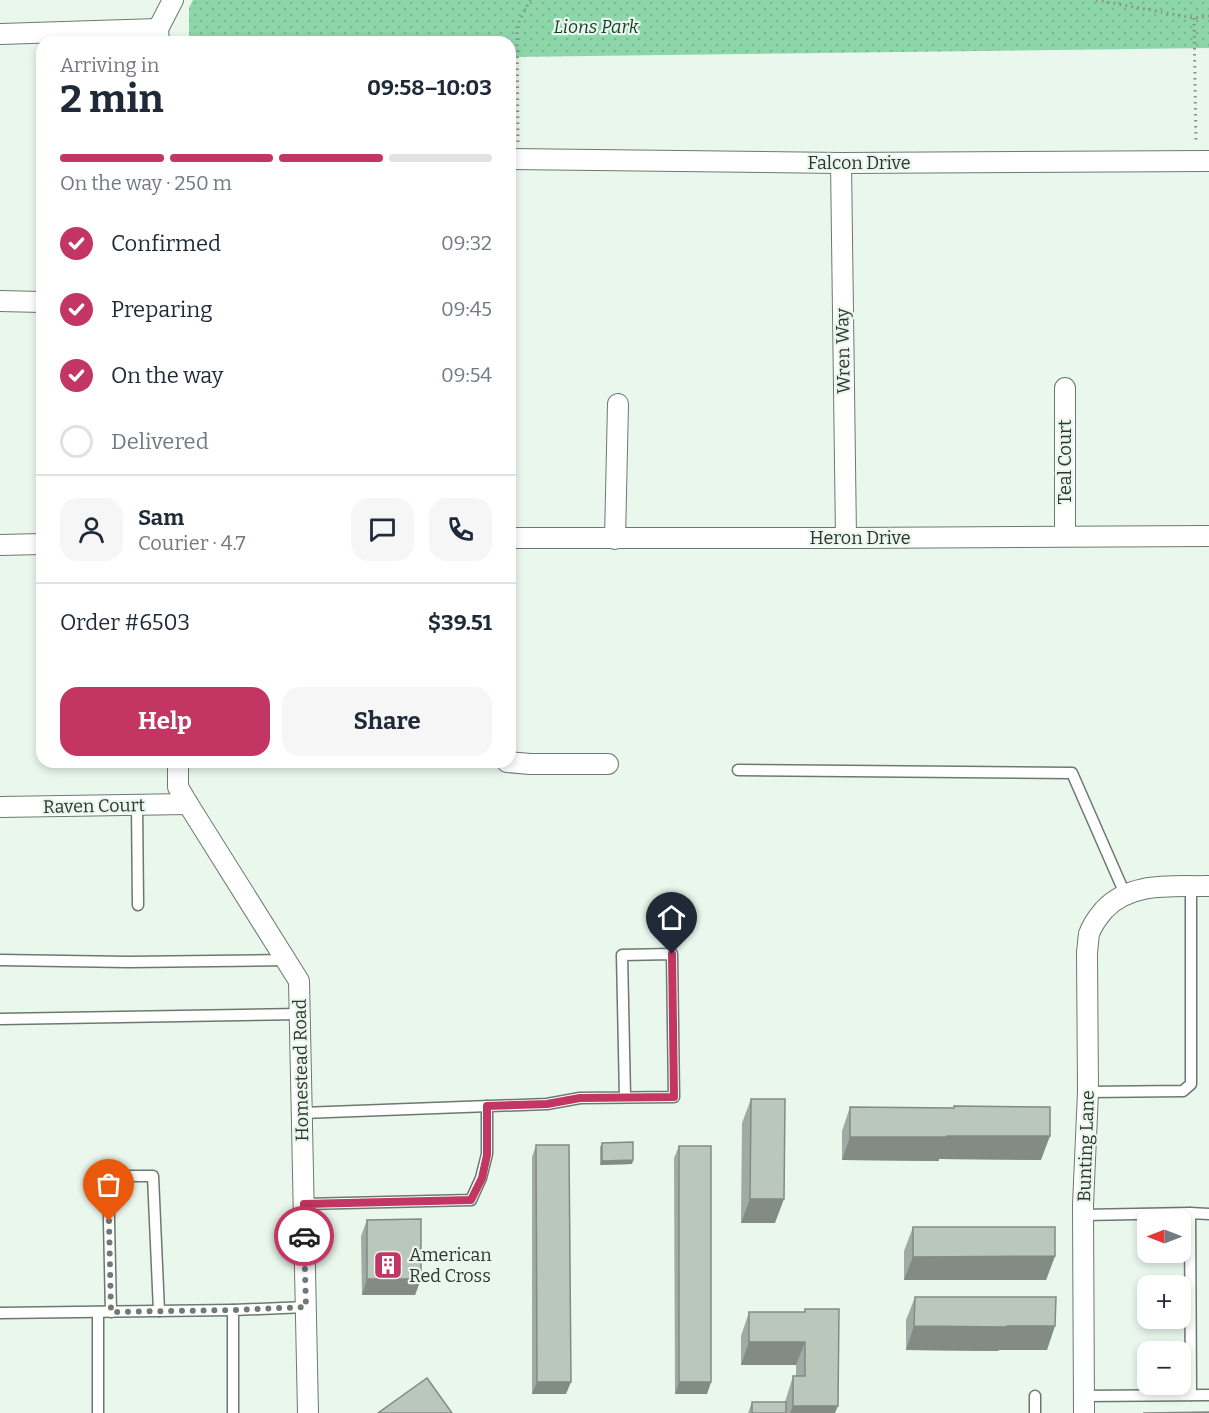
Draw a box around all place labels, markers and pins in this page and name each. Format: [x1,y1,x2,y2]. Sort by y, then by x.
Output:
pin [646,892,697,954]
pin [83,1159,134,1221]
place label: American Red Cross [409,1244,492,1287]
building icon: American Red Cross [372,1249,404,1281]

